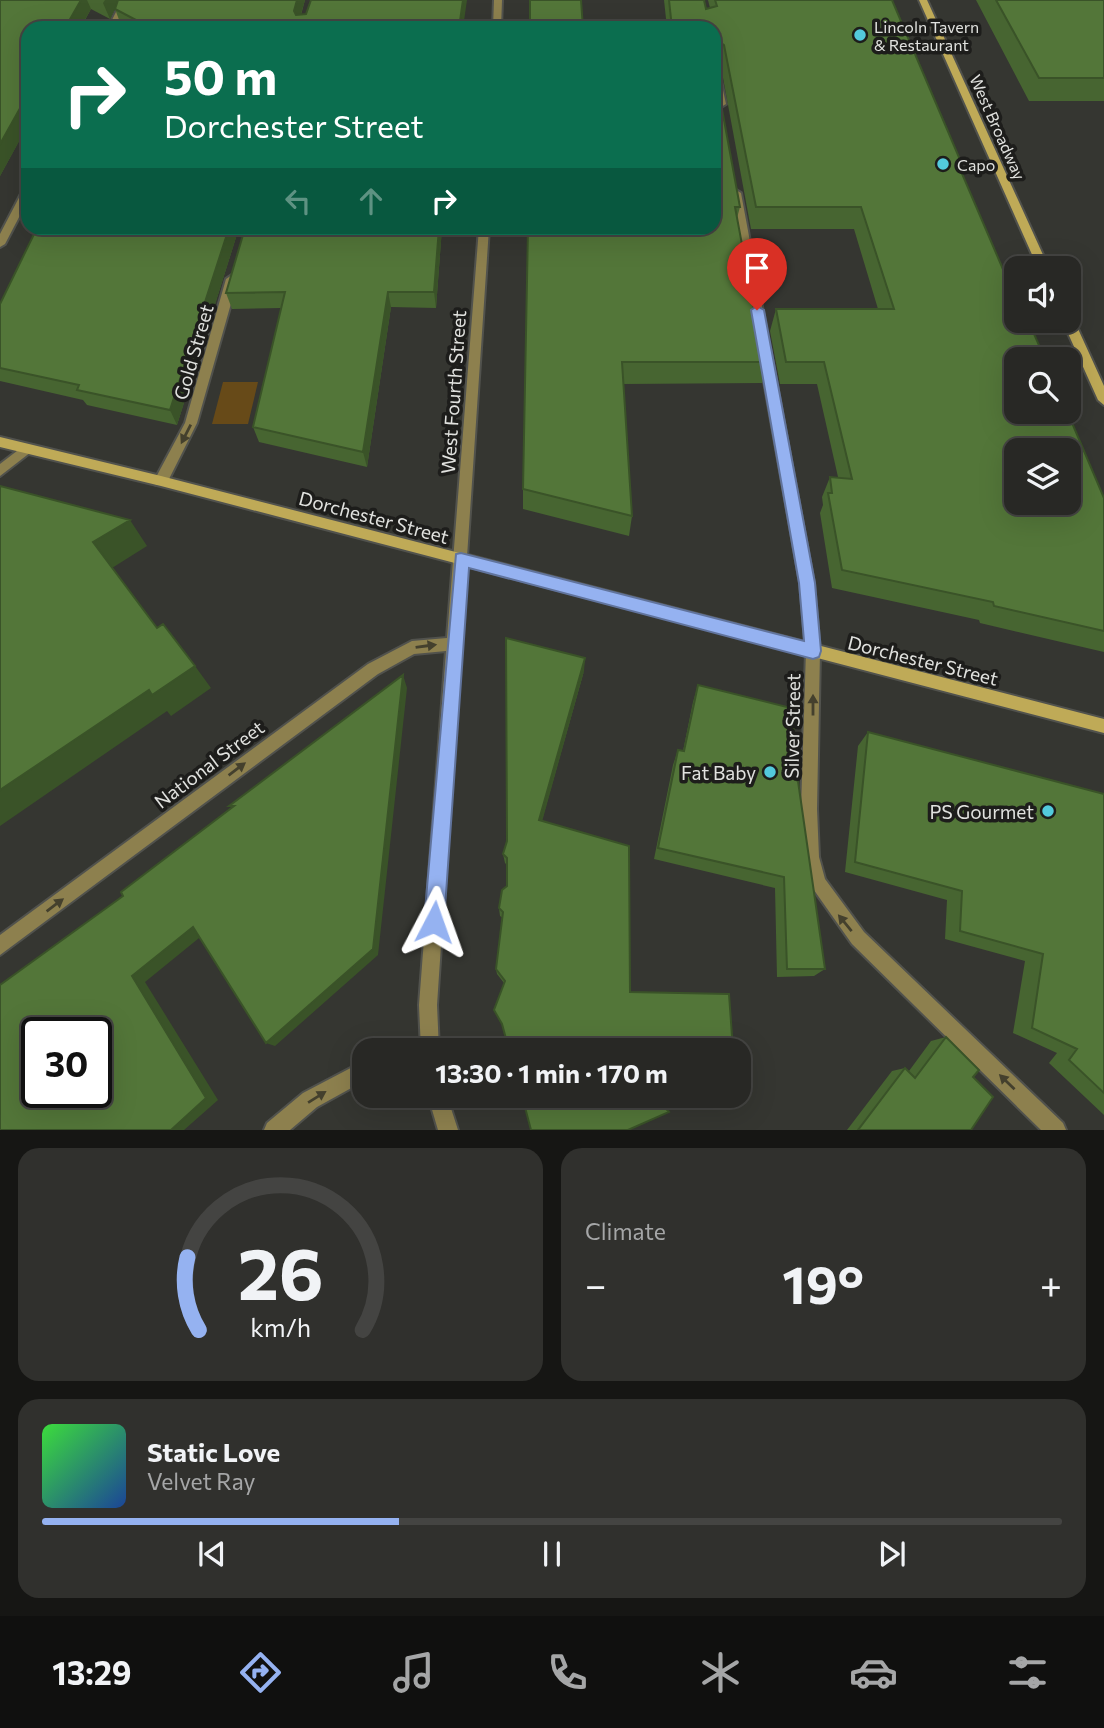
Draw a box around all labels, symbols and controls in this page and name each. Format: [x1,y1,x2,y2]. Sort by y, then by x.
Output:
place label: Lincoln Tavern & Restaurant [874,17,979,54]
marker: Lincoln Tavern & Restaurant [852,27,868,43]
text: 50 m [164,45,277,105]
icon: right [49,49,140,140]
street label: West Broadway [966,71,1030,183]
text: Dorchester Street [164,105,424,145]
place label: Capo [957,155,995,174]
marker: Capo [935,156,951,172]
icon: left [279,182,317,220]
icon: ahead [352,182,390,220]
icon: right [425,182,463,220]
pin [727,238,787,310]
icon: arrive [738,249,776,287]
map controls [1004,256,1081,515]
button: sound [1004,256,1081,333]
street label: Gold Street [168,301,218,402]
street label: West Fourth Street [436,309,470,475]
button: search [1004,347,1081,424]
one-way arrow [180,424,191,444]
button: layers [1004,438,1081,515]
street label: Dorchester Street [297,486,452,548]
street label: Dorchester Street [845,630,1001,690]
one-way arrow [415,640,437,651]
street label: Silver Street [780,673,804,779]
one-way arrow [807,693,818,715]
street label: National Street [150,715,269,813]
place label: Fat Baby [681,761,756,784]
one-way arrow [228,763,246,777]
marker: Fat Baby [762,764,778,780]
place label: PS Gourmet [930,800,1034,823]
marker: PS Gourmet [1040,803,1056,819]
position arrow [397,885,471,959]
one-way arrow [46,898,64,912]
one-way arrow [838,914,853,931]
speed limit sign: 30 [21,1017,112,1108]
text: 13:30 · 1 min · 170 m [435,1057,668,1088]
one-way arrow [999,1075,1016,1091]
one-way arrow [307,1090,326,1103]
text: Climate [585,1217,666,1245]
text: 26 [238,1227,323,1316]
text: 19° [782,1251,864,1315]
text: − [585,1260,607,1307]
text: + [1040,1260,1062,1307]
text: km/h [250,1312,311,1342]
text: Static Love [147,1436,280,1467]
text: Velvet Ray [147,1467,255,1495]
icon: previous [193,1535,231,1573]
icon: pause [533,1535,571,1573]
icon: next [873,1535,911,1573]
icon: directions [236,1648,285,1697]
icon: music [389,1648,438,1697]
icon: phone [543,1648,592,1697]
icon: climate [696,1648,745,1697]
icon: car [849,1648,898,1697]
icon: filters [1003,1648,1052,1697]
text: 13:29 [52,1652,132,1692]

